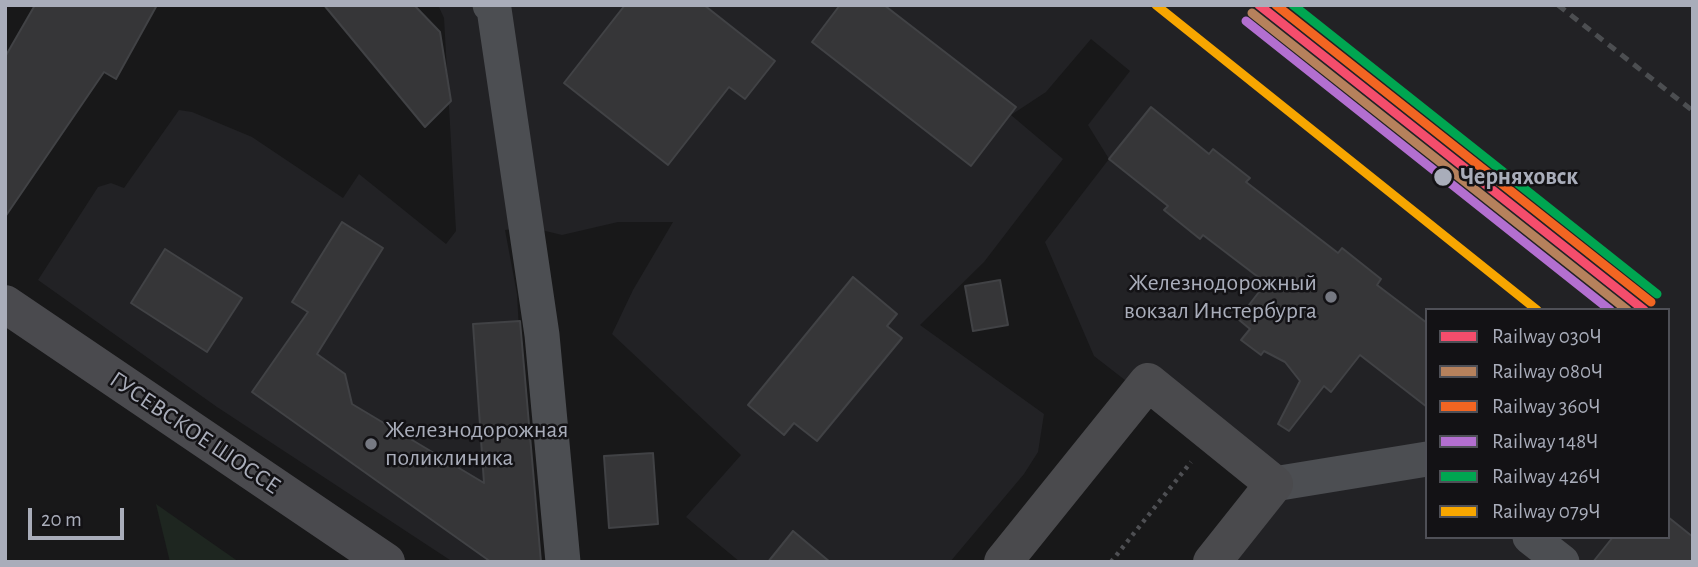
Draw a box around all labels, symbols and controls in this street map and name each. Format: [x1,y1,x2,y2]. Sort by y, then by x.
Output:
place label: Черняховск [1460,163,1578,191]
marker: Черняховск [1432,166,1454,188]
place label: Железнодорожный вокзал Инстербурга [1124,269,1317,325]
marker: Железнодорожный вокзал Инстербурга [1323,289,1339,305]
legend [1425,308,1670,539]
text: Railway 030Ч [1492,326,1602,347]
text: Railway 080Ч [1492,361,1603,382]
street label: ГУСЕВСКОЕ ШОССЕ [104,365,286,501]
text: Railway 360Ч [1492,396,1601,417]
place label: Железнодорожная поликлиника [385,416,568,472]
text: Railway 148Ч [1492,431,1599,452]
marker: Железнодорожная поликлиника [363,436,379,452]
text: Railway 426Ч [1492,466,1601,487]
scale bar [32,494,128,538]
text: Railway 079Ч [1492,501,1601,522]
text: 20 m [41,509,82,530]

